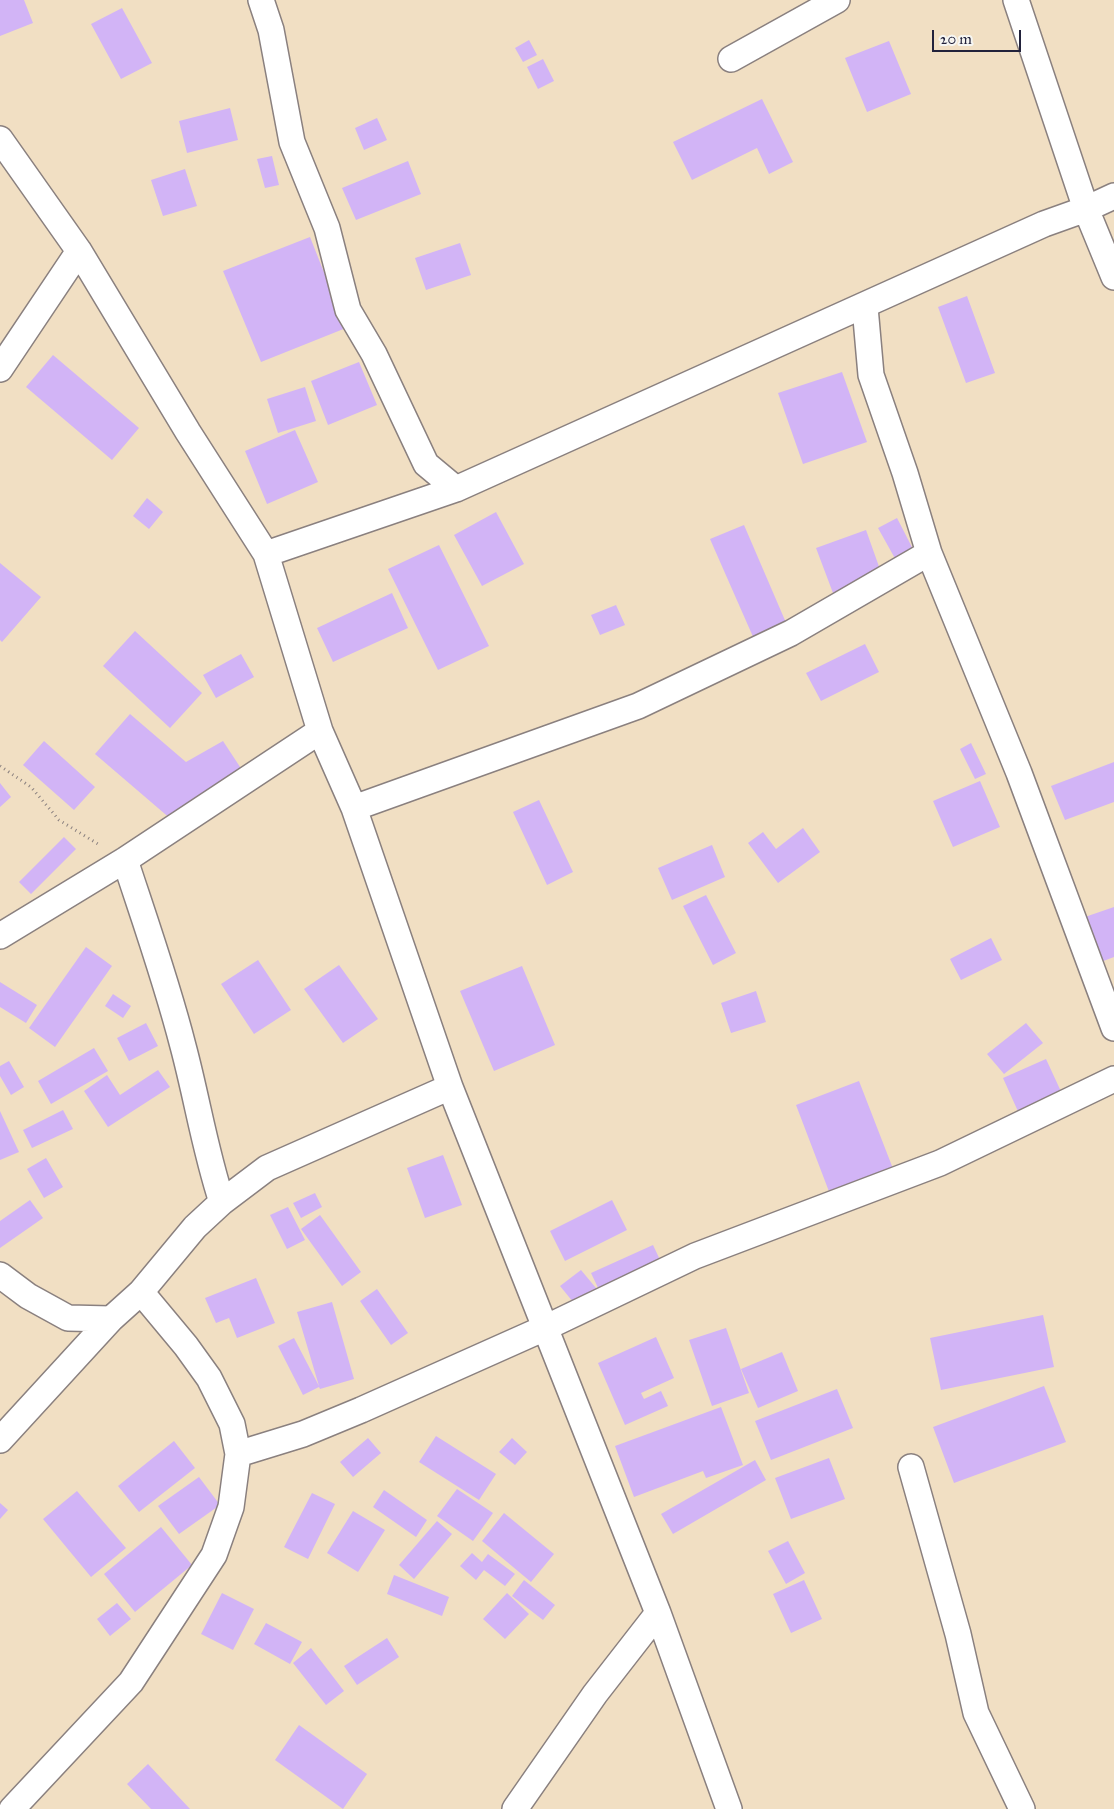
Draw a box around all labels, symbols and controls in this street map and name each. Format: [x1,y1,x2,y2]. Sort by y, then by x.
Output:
scale bar [934,20,1023,52]
text: 20 m [940,30,972,48]

